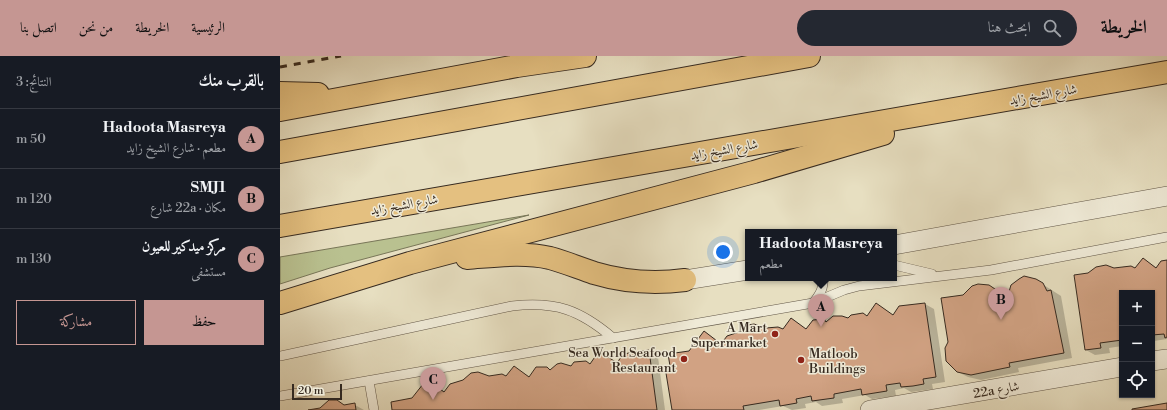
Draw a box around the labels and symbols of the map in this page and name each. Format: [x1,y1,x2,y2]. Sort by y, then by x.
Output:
street label: شارع الشيخ زايد [1008,81,1079,112]
street label: شارع الشيخ زايد [689,136,760,167]
street label: شارع الشيخ زايد [369,191,440,222]
your location [713,242,733,262]
pin: B [988,287,1014,320]
pin: A [808,294,834,327]
place label: A Mart Supermarket [691,320,767,351]
marker: A Mart Supermarket [770,329,780,339]
place label: Sea World Seafood Restaurant [568,345,677,376]
place label: Matloob Buildings [808,346,866,377]
marker: Sea World Seafood Restaurant [679,354,689,364]
marker: Matloob Buildings [796,355,806,365]
pin: C [420,367,446,400]
street label: 22a شارع [972,378,1021,405]
scale bar [292,382,342,401]

